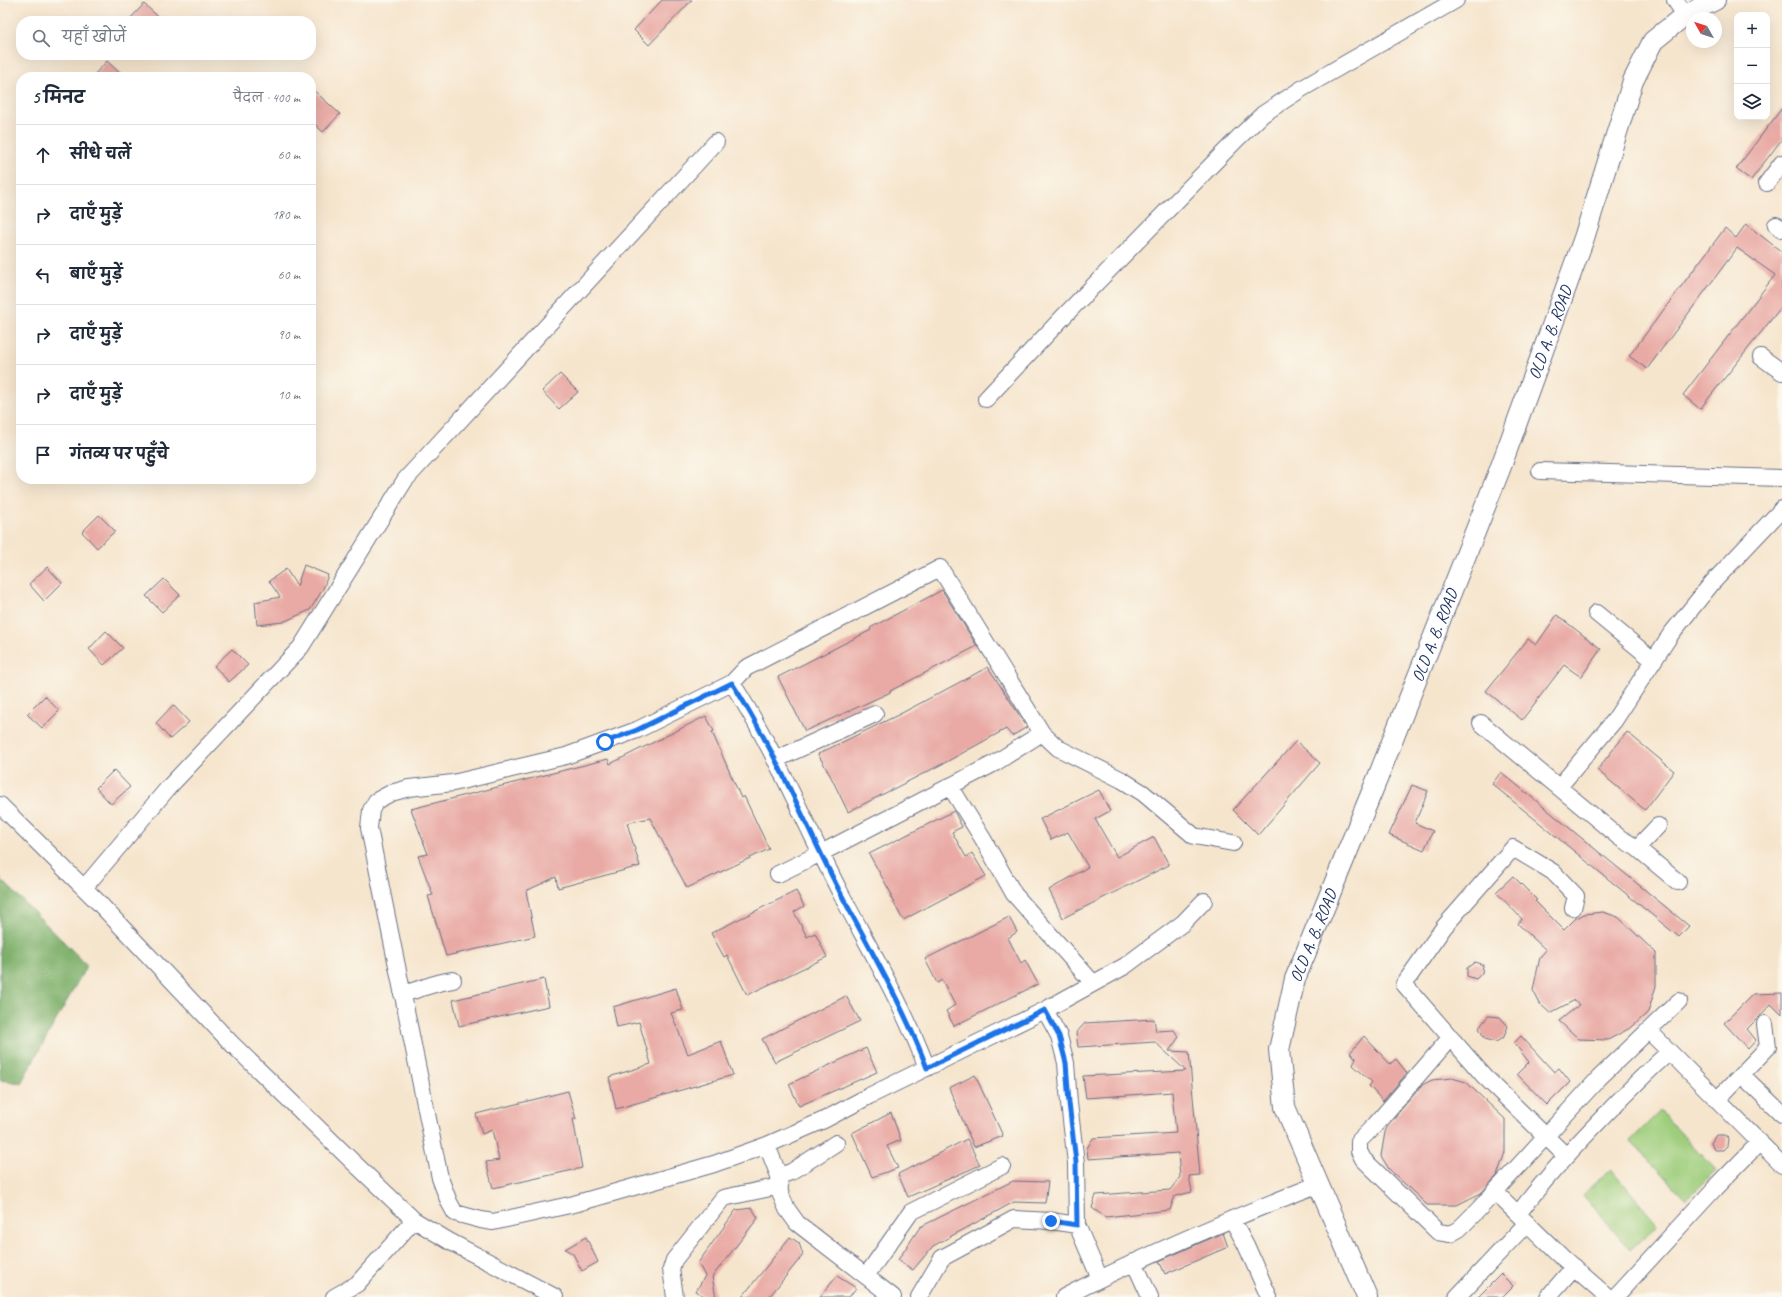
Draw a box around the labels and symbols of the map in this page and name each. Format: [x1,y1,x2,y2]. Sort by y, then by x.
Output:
north arrow [1686,12,1722,48]
street label: OLD A. B. ROAD [1523,282,1577,382]
street label: OLD A. B. ROAD [1406,585,1462,685]
route start [596,733,614,751]
street label: OLD A. B. ROAD [1285,885,1342,985]
route end [1042,1212,1060,1230]

